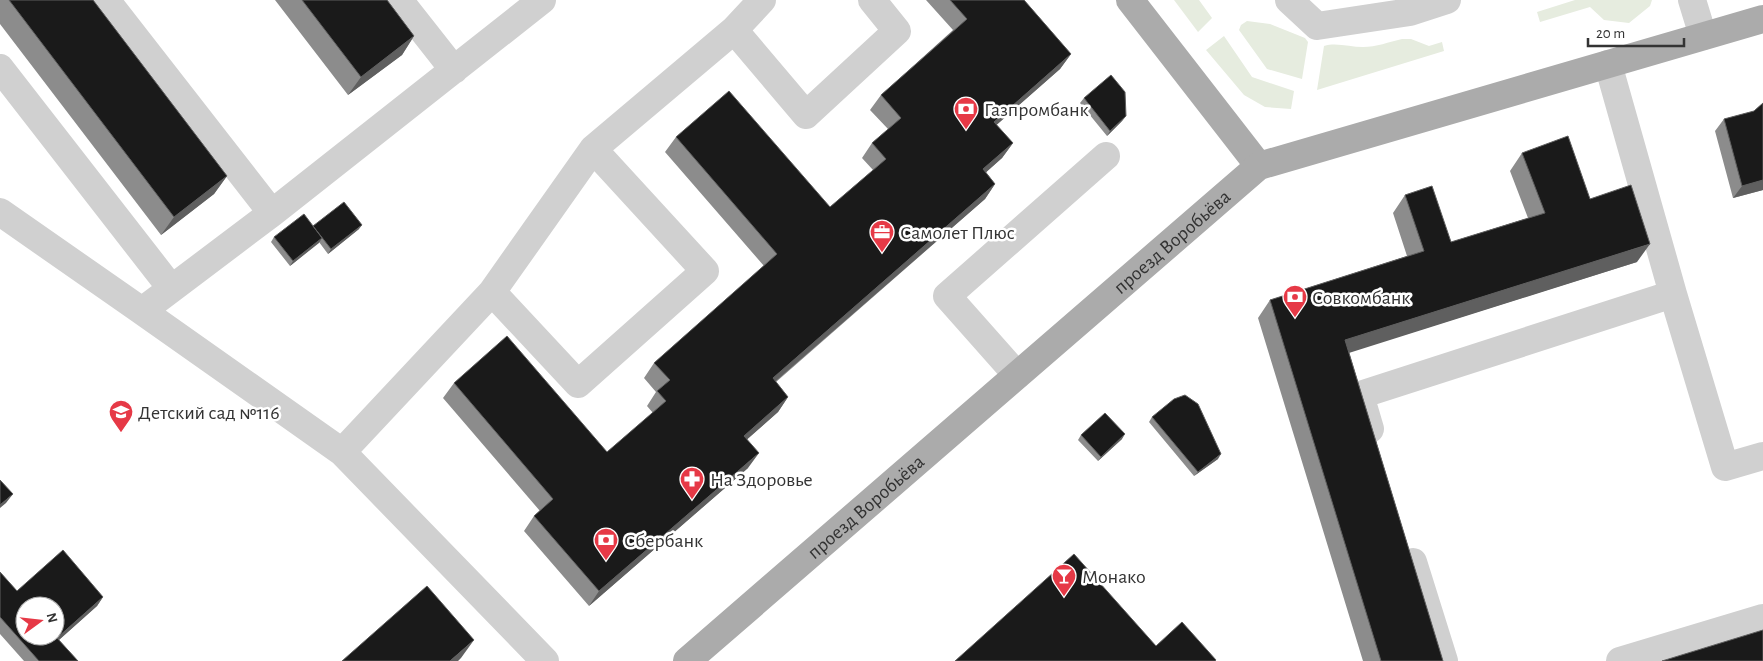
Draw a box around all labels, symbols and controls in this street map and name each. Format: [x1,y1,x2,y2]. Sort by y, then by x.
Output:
scale bar [1588,15,1684,47]
text: 20 m [1596,26,1625,41]
bank icon: Газпромбанк [953,96,979,130]
place label: Газпромбанк [984,100,1089,120]
street label: проезд Воробьёва [1110,186,1235,298]
office icon: Самолет Плюс [869,219,895,253]
place label: Самолет Плюс [900,223,1015,243]
bank icon: Совкомбанк [1282,284,1308,318]
place label: Совкомбанк [1312,288,1410,308]
school or university icon: Детский сад №116 [108,399,134,433]
place label: Детский сад №116 [138,403,280,423]
street label: проезд Воробьёва [804,452,928,563]
pharmacy icon: На Здоровье [679,466,705,500]
place label: На Здоровье [710,470,813,490]
bank icon: Сбербанк [593,527,619,561]
place label: Сбербанк [624,531,703,551]
bar icon: Монако [1051,563,1077,597]
place label: Монако [1082,567,1146,587]
north arrow [15,596,65,646]
text: N [44,611,60,624]

